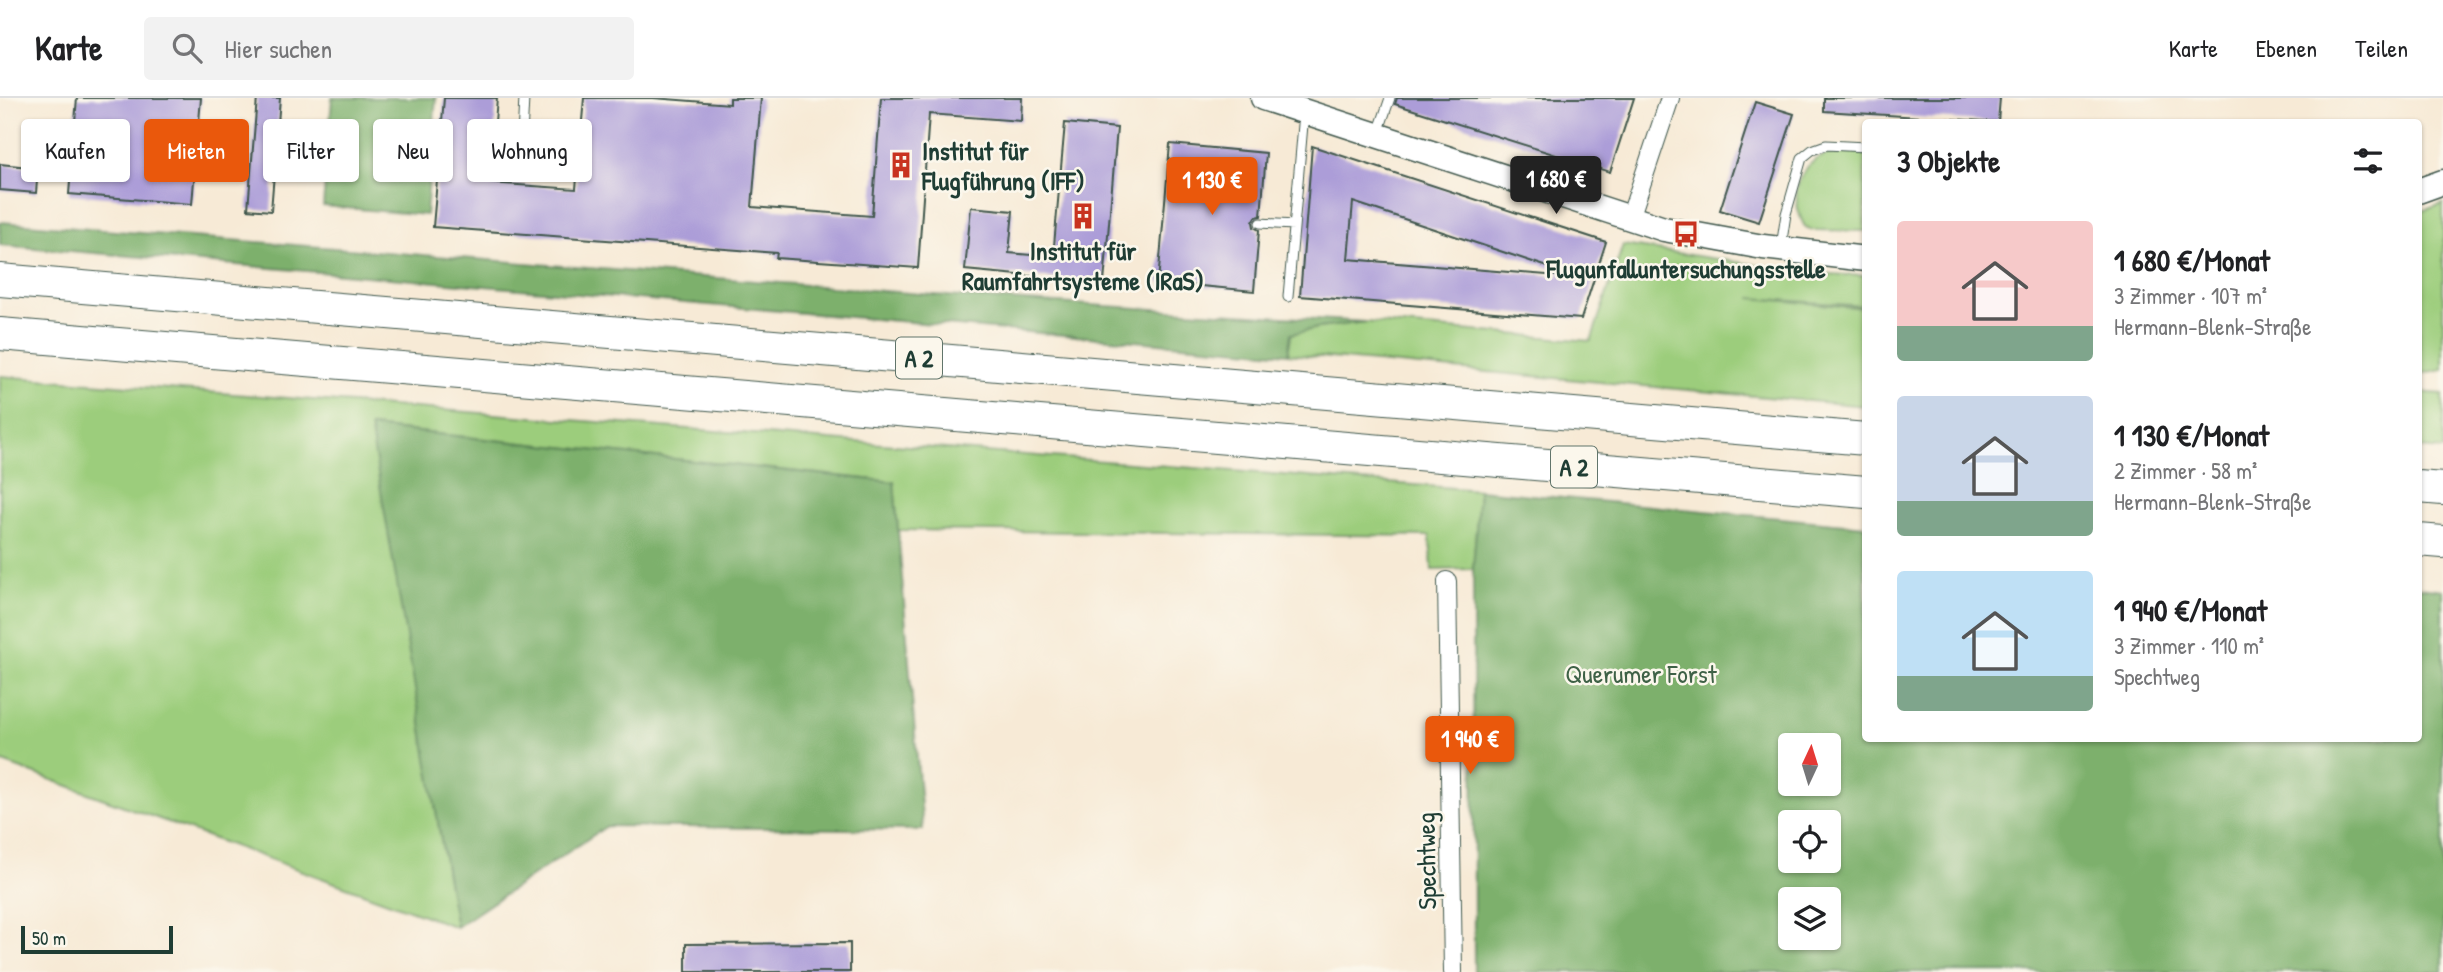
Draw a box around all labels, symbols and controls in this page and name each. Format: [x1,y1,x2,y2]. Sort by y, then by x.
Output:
search box [144,17,634,80]
text: Karte [35,26,102,70]
icon: search [168,29,206,67]
text: Hier suchen [224,31,332,66]
text: Karte [2169,32,2218,64]
text: Ebenen [2256,32,2317,64]
text: Teilen [2355,32,2408,64]
chip: Kaufen [21,119,130,182]
chip: Mieten [144,119,249,182]
chip: Filter [263,119,359,182]
chip: Neu [373,119,453,182]
chip: Wohnung [467,119,592,182]
place label: Institut für Flugführung (IFF) [921,133,1085,199]
text: 3 Objekte [1897,141,2000,181]
icon: filters [2349,142,2387,180]
building icon: Institut für Flugführung (IFF) [886,150,916,180]
pin: 1 680 € [1491,156,1621,216]
pin: 1 130 € [1147,158,1277,217]
text: 1 680 € [1526,163,1586,194]
text: 1 130 € [1183,164,1241,195]
building icon: Institut für Raumfahrtsysteme (IRaS) [1068,201,1098,231]
bus stop icon: Flugunfalluntersuchungsstelle [1671,219,1701,249]
place label: Institut für Raumfahrtsysteme (IRaS) [962,233,1204,299]
text: 1 680 €/Monat [2114,240,2270,280]
icon: home [1953,249,2037,333]
place label: Flugunfalluntersuchungsstelle [1546,251,1826,287]
text: 3 Zimmer · 107 m² [2114,280,2267,311]
text: Hermann-Blenk-Straße [2114,311,2311,342]
road number: A 2 [896,338,942,379]
text: 1 130 €/Monat [2114,415,2269,455]
icon: home [1953,424,2037,508]
road number: A 2 [1551,446,1597,488]
text: 2 Zimmer · 58 m² [2114,455,2257,486]
text: Hermann-Blenk-Straße [2114,486,2311,517]
text: 1 940 €/Monat [2114,590,2267,630]
icon: home [1953,599,2037,683]
text: 3 Zimmer · 110 m² [2114,630,2264,661]
park label: Querumer Forst [1565,656,1718,691]
text: Spechtweg [2114,661,2200,692]
pin: 1 940 € [1405,716,1535,776]
text: 1 940 € [1441,723,1499,754]
north arrow [1778,733,1841,796]
map controls [1778,733,1841,950]
button: locate [1778,810,1841,873]
street label: Spechtweg [1408,812,1444,910]
button: layers [1778,887,1841,950]
scale bar [21,923,173,955]
text: 50 m [32,925,66,951]

